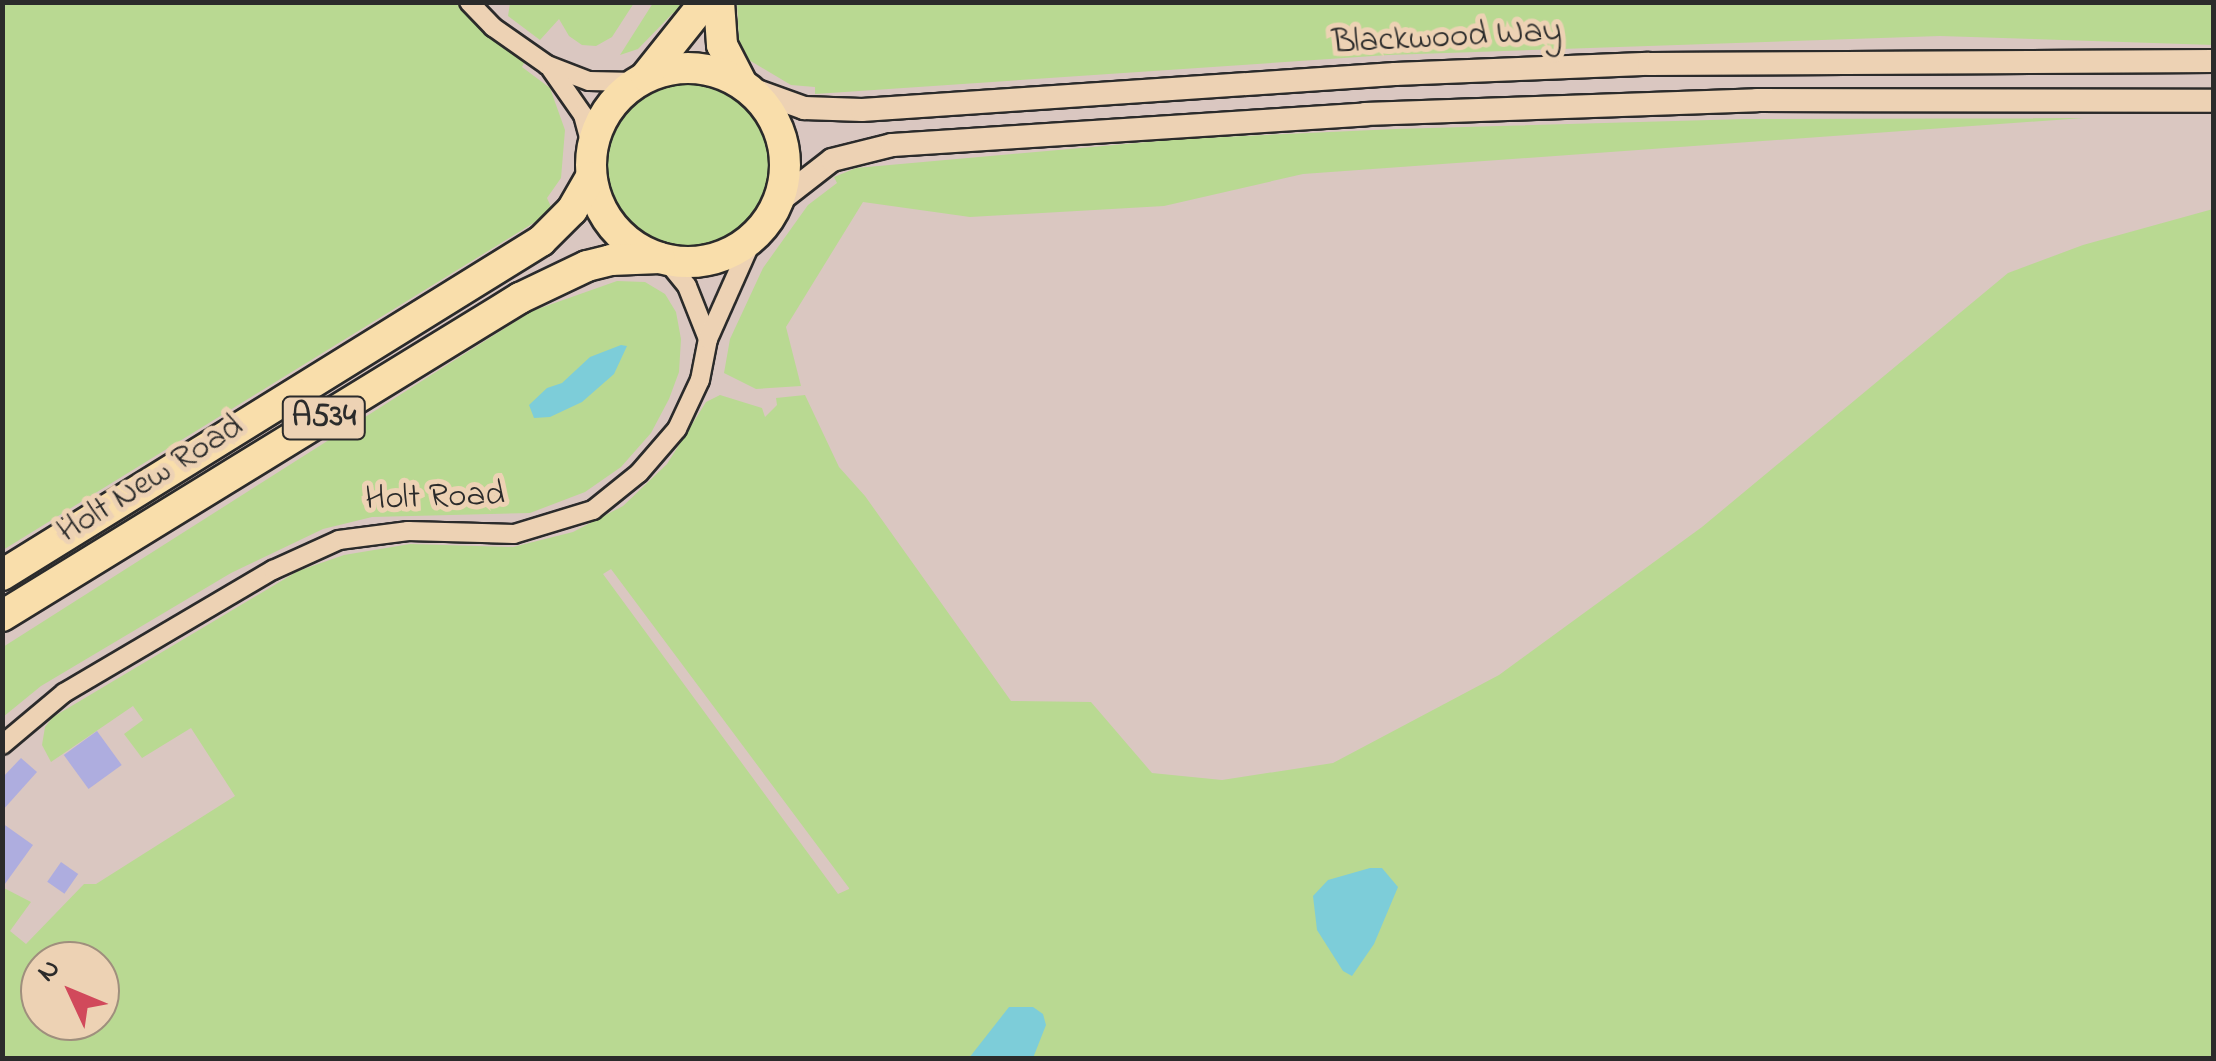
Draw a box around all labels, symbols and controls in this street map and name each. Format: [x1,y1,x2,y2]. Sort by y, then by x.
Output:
street label: Blackwood Way [1331,11,1563,65]
road number: A534 [282,391,366,445]
street label: Holt New Road [50,406,252,554]
street label: Holt Road [364,475,506,521]
north arrow [20,941,120,1041]
text: N [28,950,71,992]

